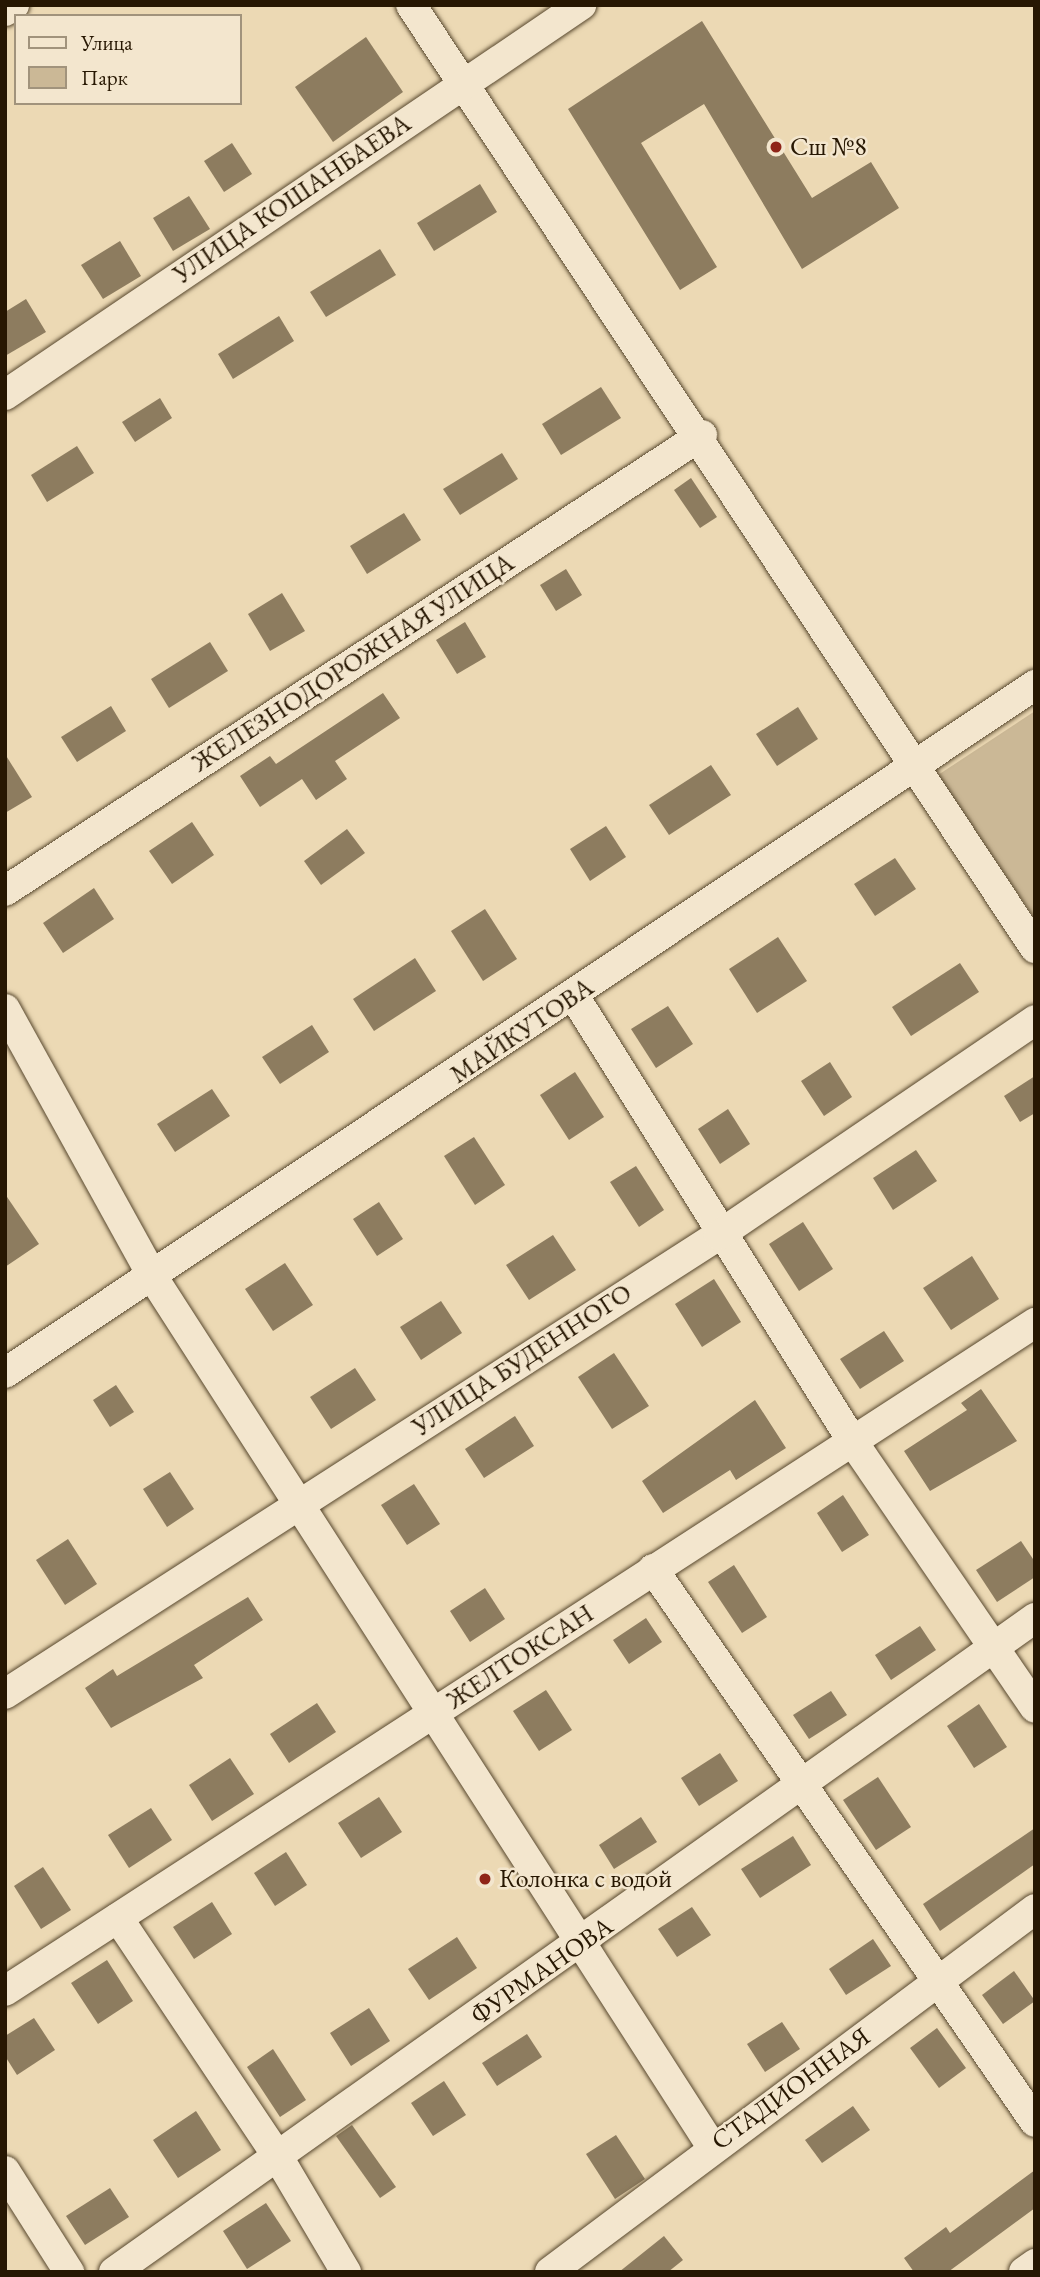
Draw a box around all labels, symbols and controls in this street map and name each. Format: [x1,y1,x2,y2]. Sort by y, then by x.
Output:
legend [14,14,242,105]
text: Улица [81,29,133,56]
text: Парк [81,64,128,91]
street label: УЛИЦА КОШАНБАЕВА [167,108,417,290]
place label: Сш №8 [790,131,867,163]
marker: Сш №8 [768,139,784,155]
street label: ЖЕЛЕЗНОДОРОЖНАЯ УЛИЦА [186,547,520,779]
street label: МАЙКУТОВА [444,972,600,1090]
street label: УЛИЦА БУДЕННОГО [406,1277,638,1443]
street label: ЖЕЛТОКСАН [441,1598,599,1716]
place label: Колонка с водой [499,1863,672,1895]
marker: Колонка с водой [477,1871,493,1887]
street label: ФУРМАНОВА [465,1911,619,2031]
street label: СТАДИОННАЯ [706,2021,876,2157]

